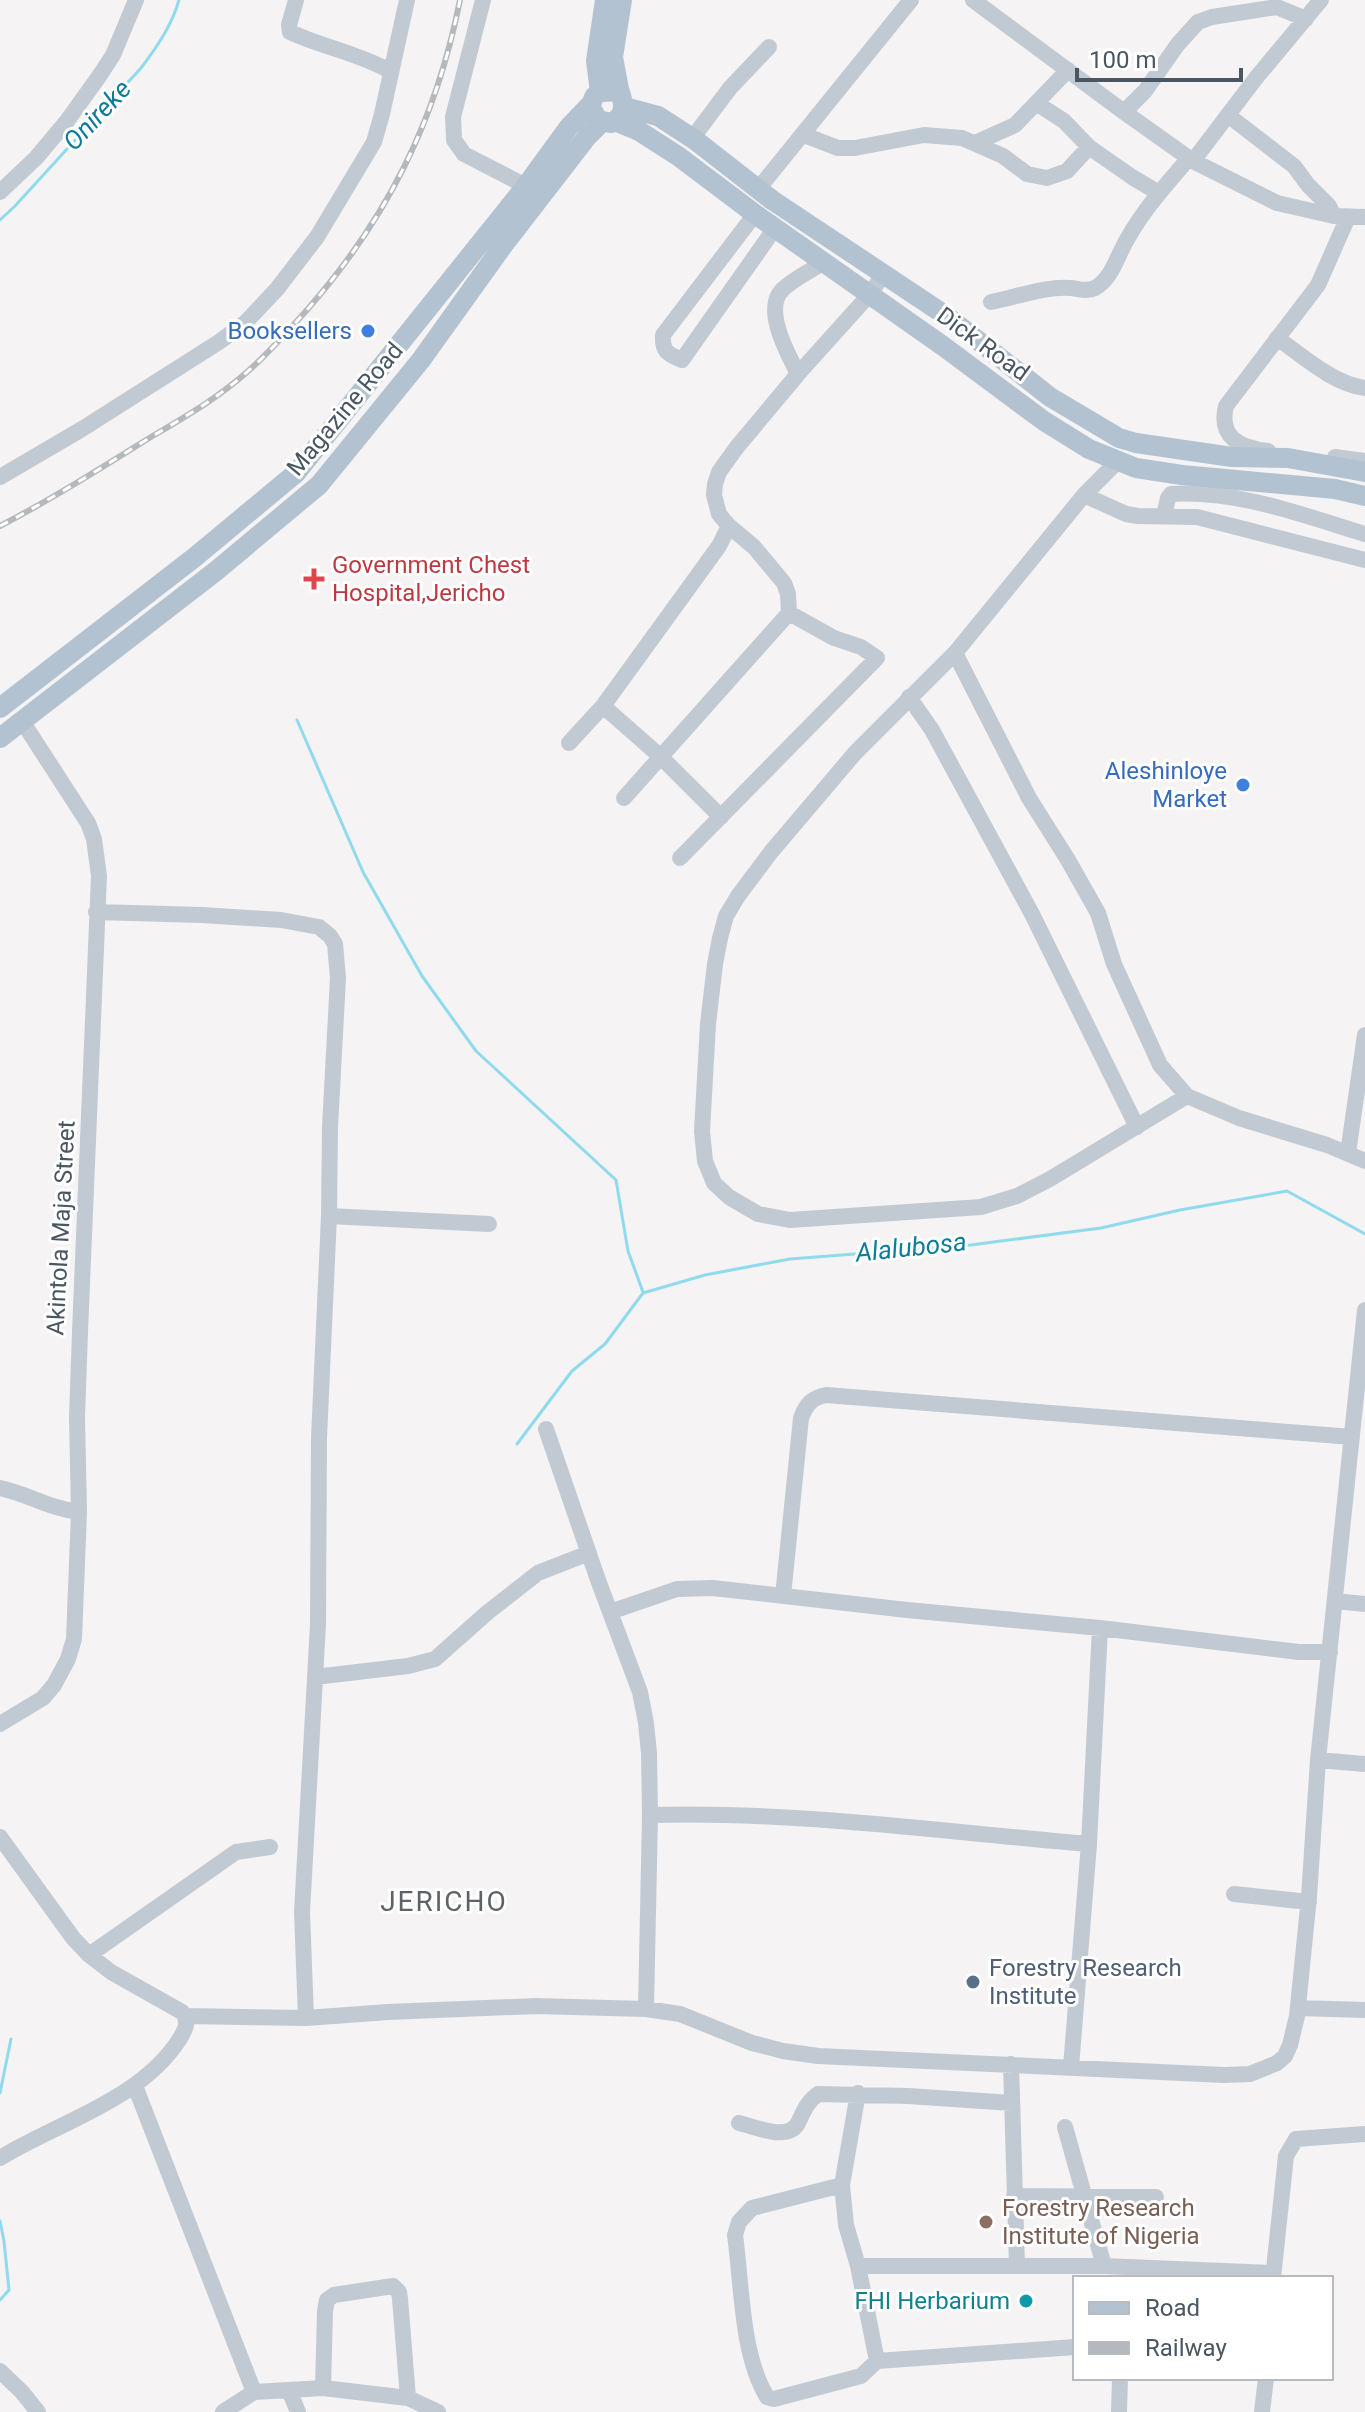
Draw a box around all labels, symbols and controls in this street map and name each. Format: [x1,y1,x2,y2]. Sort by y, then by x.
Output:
scale bar [1077,32,1241,82]
text: 100 m [1089,46,1156,74]
water label: Onireke [57,74,137,156]
street label: Dick Road [931,301,1035,387]
place label: Booksellers [227,317,352,345]
marker: Booksellers [359,322,377,340]
street label: Magazine Road [281,337,409,481]
place label: Government Chest Hospital,Jericho [332,551,530,607]
marker: Government Chest Hospital,Jericho [303,568,325,590]
place label: Aleshinloye Market [1105,757,1227,813]
marker: Aleshinloye Market [1234,776,1252,794]
street label: Akintola Maja Street [41,1120,81,1336]
water label: Alalubosa [852,1226,968,1268]
district label: JERICHO [380,1885,508,1918]
place label: Forestry Research Institute [989,1954,1182,2010]
marker: Forestry Research Institute [964,1973,982,1991]
place label: Forestry Research Institute of Nigeria [1002,2194,1200,2250]
marker: Forestry Research Institute of Nigeria [977,2213,995,2231]
legend [1073,2276,1333,2380]
place label: FHI Herbarium [854,2287,1010,2315]
marker: FHI Herbarium [1017,2292,1035,2310]
text: Road [1145,2294,1200,2322]
text: Railway [1145,2334,1227,2362]

